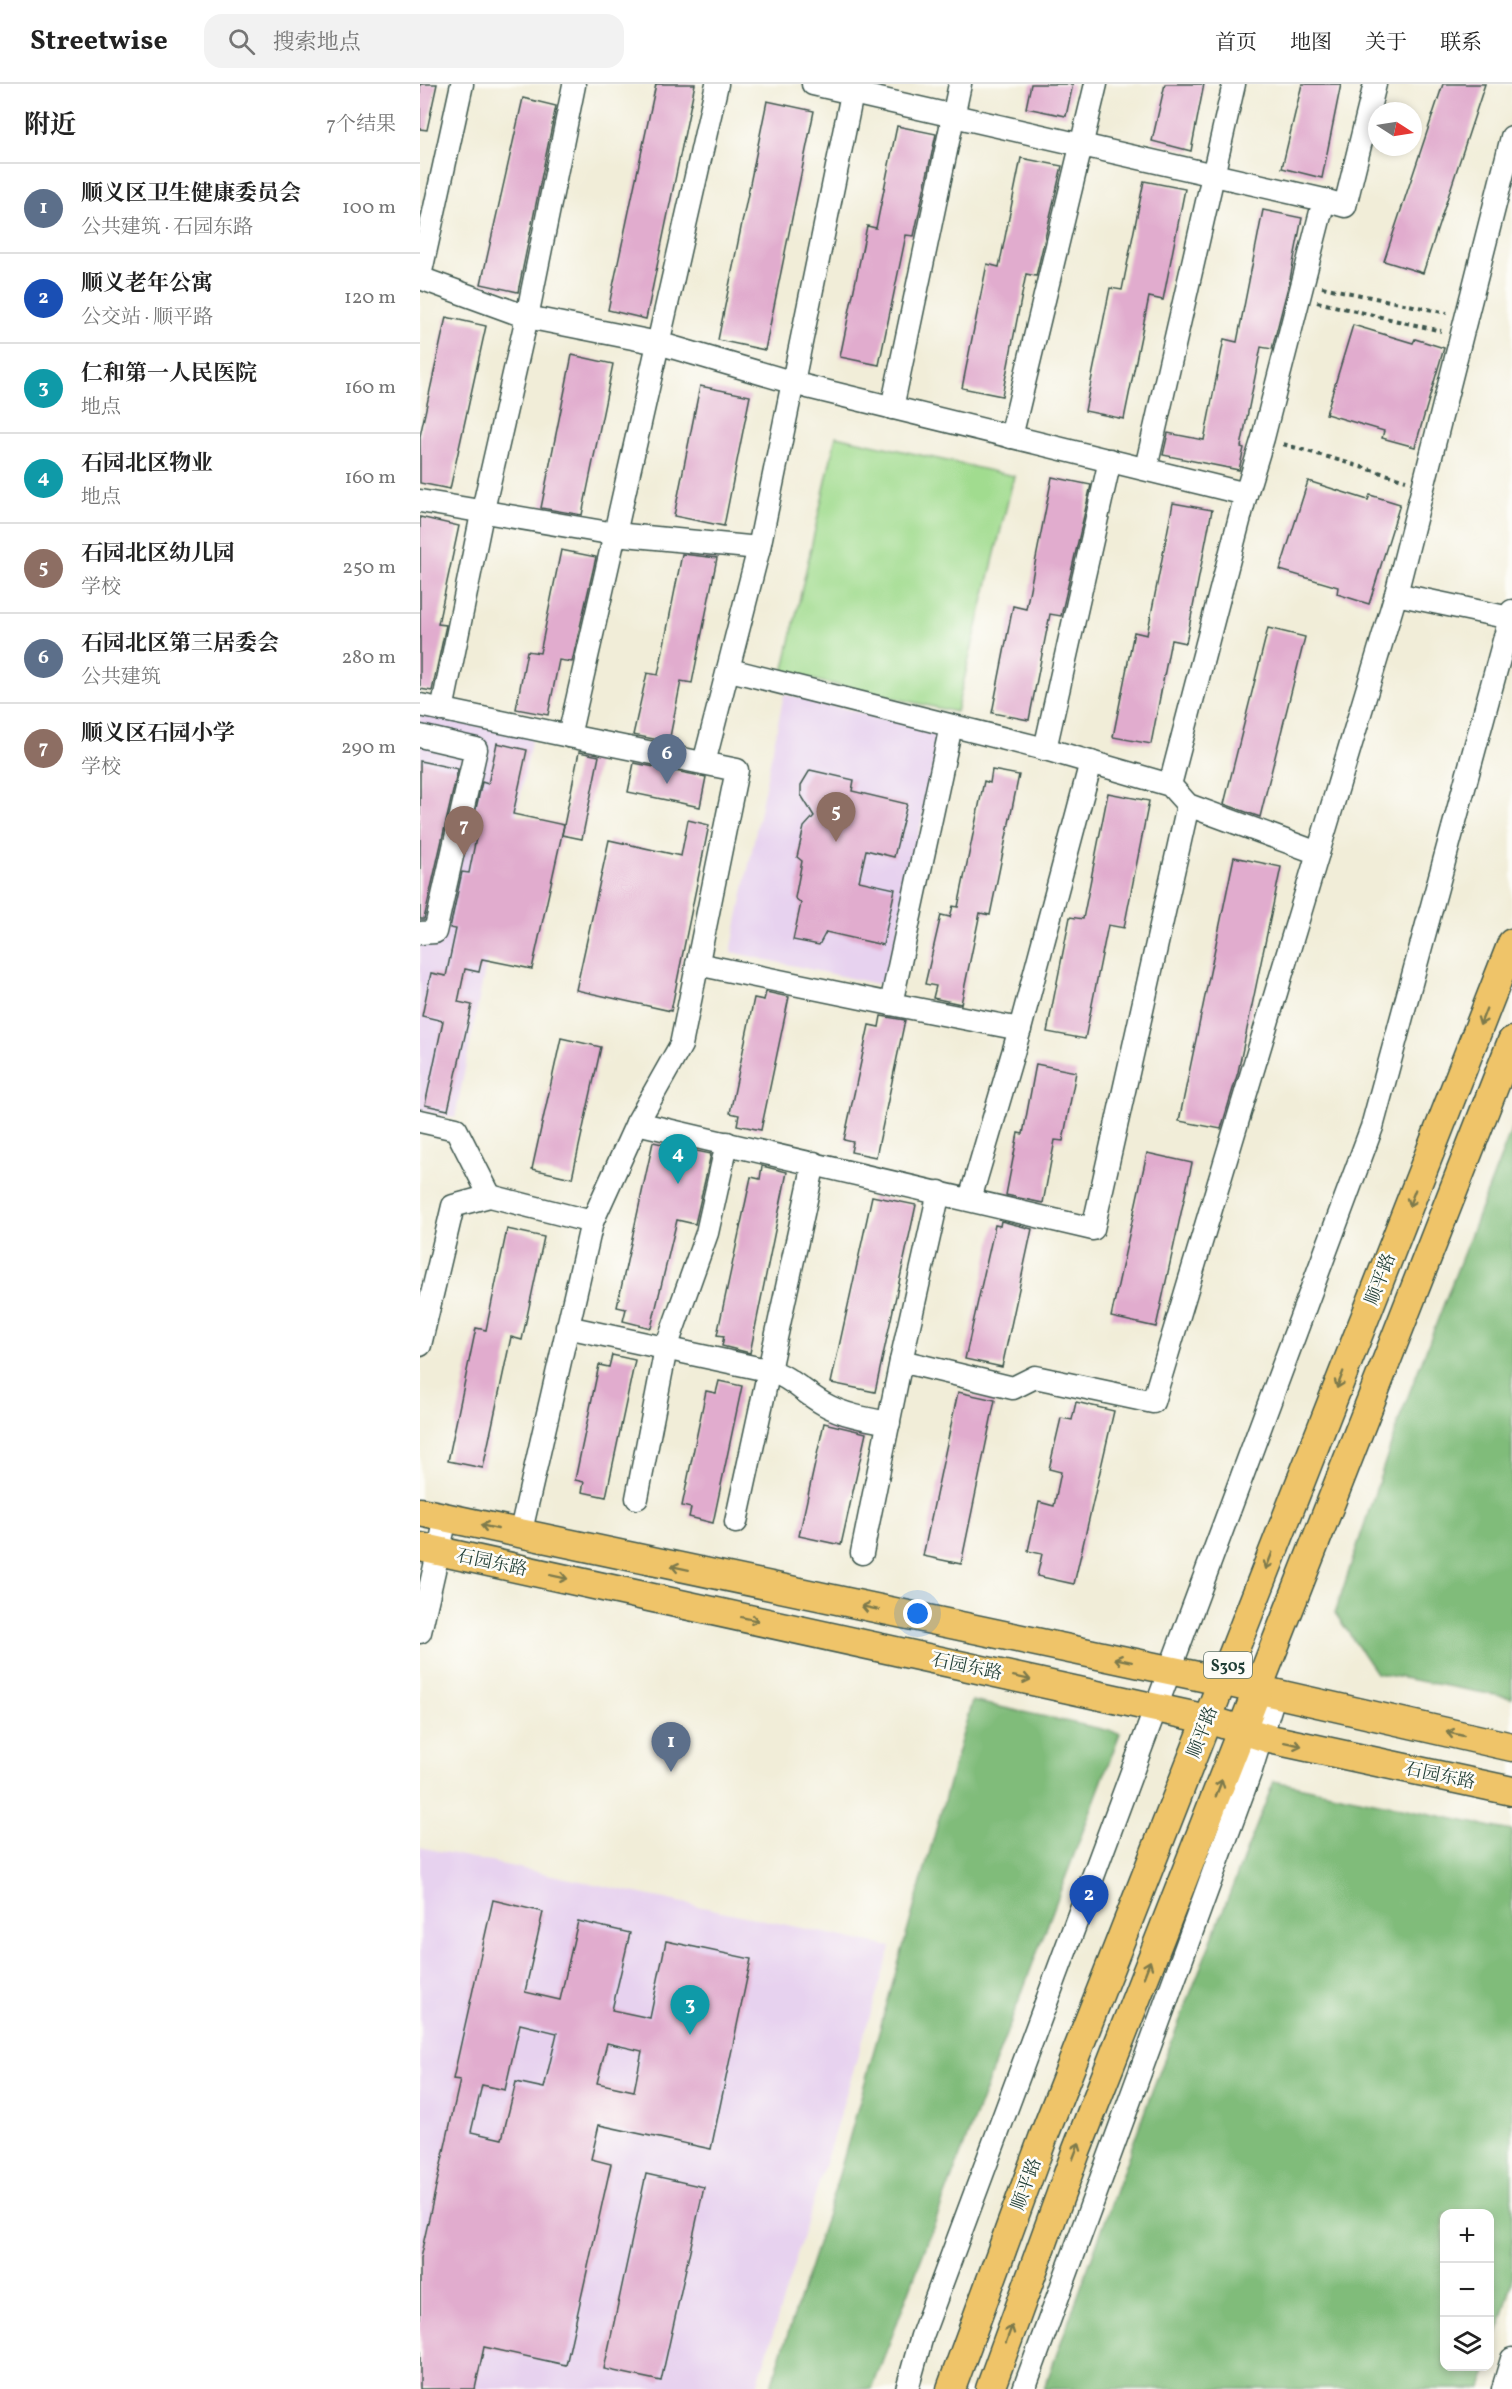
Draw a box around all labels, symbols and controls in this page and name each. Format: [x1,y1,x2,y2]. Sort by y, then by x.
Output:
search box [204,14,624,68]
text: Streetwise [30,22,168,61]
icon: search [225,25,258,58]
text: 搜索地点 [273,28,361,59]
text: 首页 [1215,29,1257,58]
text: 地图 [1290,29,1332,58]
text: 关于 [1365,29,1407,58]
text: 联系 [1440,29,1482,58]
north arrow [1368,102,1422,156]
text: 附近 [24,108,76,144]
text: 7个结果 [326,111,396,139]
text: 顺义区卫生健康委员会 [81,179,301,210]
text: 1 [39,194,48,222]
text: 100 m [342,194,396,222]
text: 公共建筑 · 石园东路 [81,214,253,242]
text: 顺义老年公寓 [81,269,213,300]
text: 2 [38,284,49,312]
text: 120 m [344,284,396,312]
text: 公交站 · 顺平路 [81,304,213,332]
text: 仁和第一人民医院 [81,359,257,390]
text: 3 [38,374,49,402]
text: 160 m [344,374,396,402]
text: 地点 [81,394,121,422]
text: 石园北区物业 [81,449,213,480]
text: 4 [37,464,50,492]
text: 160 m [344,464,396,492]
text: 地点 [81,484,121,512]
text: 石园北区幼儿园 [81,539,235,570]
text: 5 [39,554,48,582]
text: 250 m [342,554,396,582]
text: 学校 [81,574,121,602]
text: 石园北区第三居委会 [81,629,279,660]
text: 6 [38,644,49,672]
text: 280 m [341,644,396,672]
text: 公共建筑 [81,664,161,692]
text: 顺义区石园小学 [81,719,235,750]
text: 7 [39,734,48,762]
text: 290 m [341,734,396,762]
pin: 6 [648,734,686,784]
text: 学校 [81,754,121,782]
pin: 5 [816,792,856,842]
pin: 7 [444,806,483,856]
one-way arrow [1477,1007,1488,1026]
pin: 4 [658,1134,698,1184]
one-way arrow [1405,1188,1416,1207]
street label: 顺平路 [1360,1250,1403,1309]
one-way arrow [1334,1370,1345,1389]
one-way arrow [480,1521,499,1533]
street label: 石园东路 [454,1544,530,1583]
one-way arrow [1263,1551,1274,1570]
one-way arrow [670,1562,690,1573]
one-way arrow [549,1572,569,1583]
your location [903,1599,932,1628]
one-way arrow [861,1602,881,1613]
one-way arrow [740,1613,759,1625]
street label: 石园东路 [929,1648,1005,1687]
road number: S305 [1204,1652,1252,1678]
one-way arrow [1114,1654,1133,1665]
one-way arrow [1013,1673,1032,1685]
street label: 顺平路 [1182,1703,1225,1762]
pin: 1 [652,1722,690,1772]
one-way arrow [1446,1728,1465,1740]
one-way arrow [1283,1739,1303,1750]
street label: 石园东路 [1402,1757,1478,1796]
one-way arrow [1214,1779,1225,1798]
pin: 2 [1070,1876,1108,1925]
one-way arrow [1143,1961,1154,1979]
pin: 3 [670,1986,710,2035]
one-way arrow [1071,2142,1082,2161]
street label: 顺平路 [1006,2155,1048,2214]
map controls [1440,2209,1494,2371]
button: + [1440,2209,1494,2263]
button: − [1440,2263,1494,2317]
button: layers [1440,2317,1494,2371]
one-way arrow [1005,2325,1016,2344]

